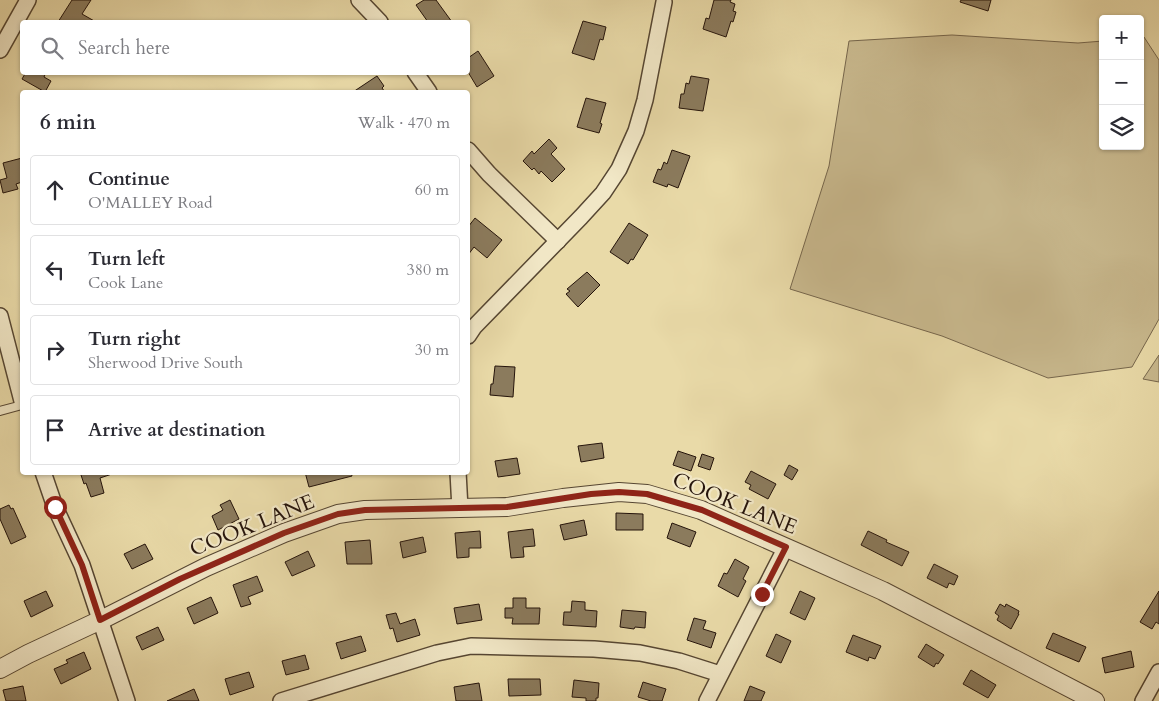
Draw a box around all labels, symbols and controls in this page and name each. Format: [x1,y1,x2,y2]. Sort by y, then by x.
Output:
map controls [1099,15,1144,150]
button: + [1099,15,1144,60]
search box [20,20,470,75]
icon: search [38,34,66,62]
text: Search here [78,35,170,61]
button: − [1099,60,1144,105]
button: layers [1099,105,1144,150]
text: 6 min [40,108,96,137]
text: Walk · 470 m [358,112,450,134]
text: Continue [88,166,170,192]
icon: ahead [41,176,69,204]
text: 60 m [415,179,449,201]
text: O'MALLEY Road [88,192,213,214]
text: Turn left [88,246,165,272]
icon: left [41,256,69,284]
text: 380 m [407,259,449,281]
text: Cook Lane [88,272,163,294]
text: Turn right [88,326,180,352]
icon: right [41,336,69,364]
text: 30 m [415,339,449,361]
text: Sherwood Drive South [88,352,243,374]
icon: arrive [41,416,69,444]
text: Arrive at destination [88,417,265,443]
street label: COOK LANE [668,465,802,542]
street label: COOK LANE [185,487,319,564]
route start [44,496,67,519]
route end [751,583,774,606]

